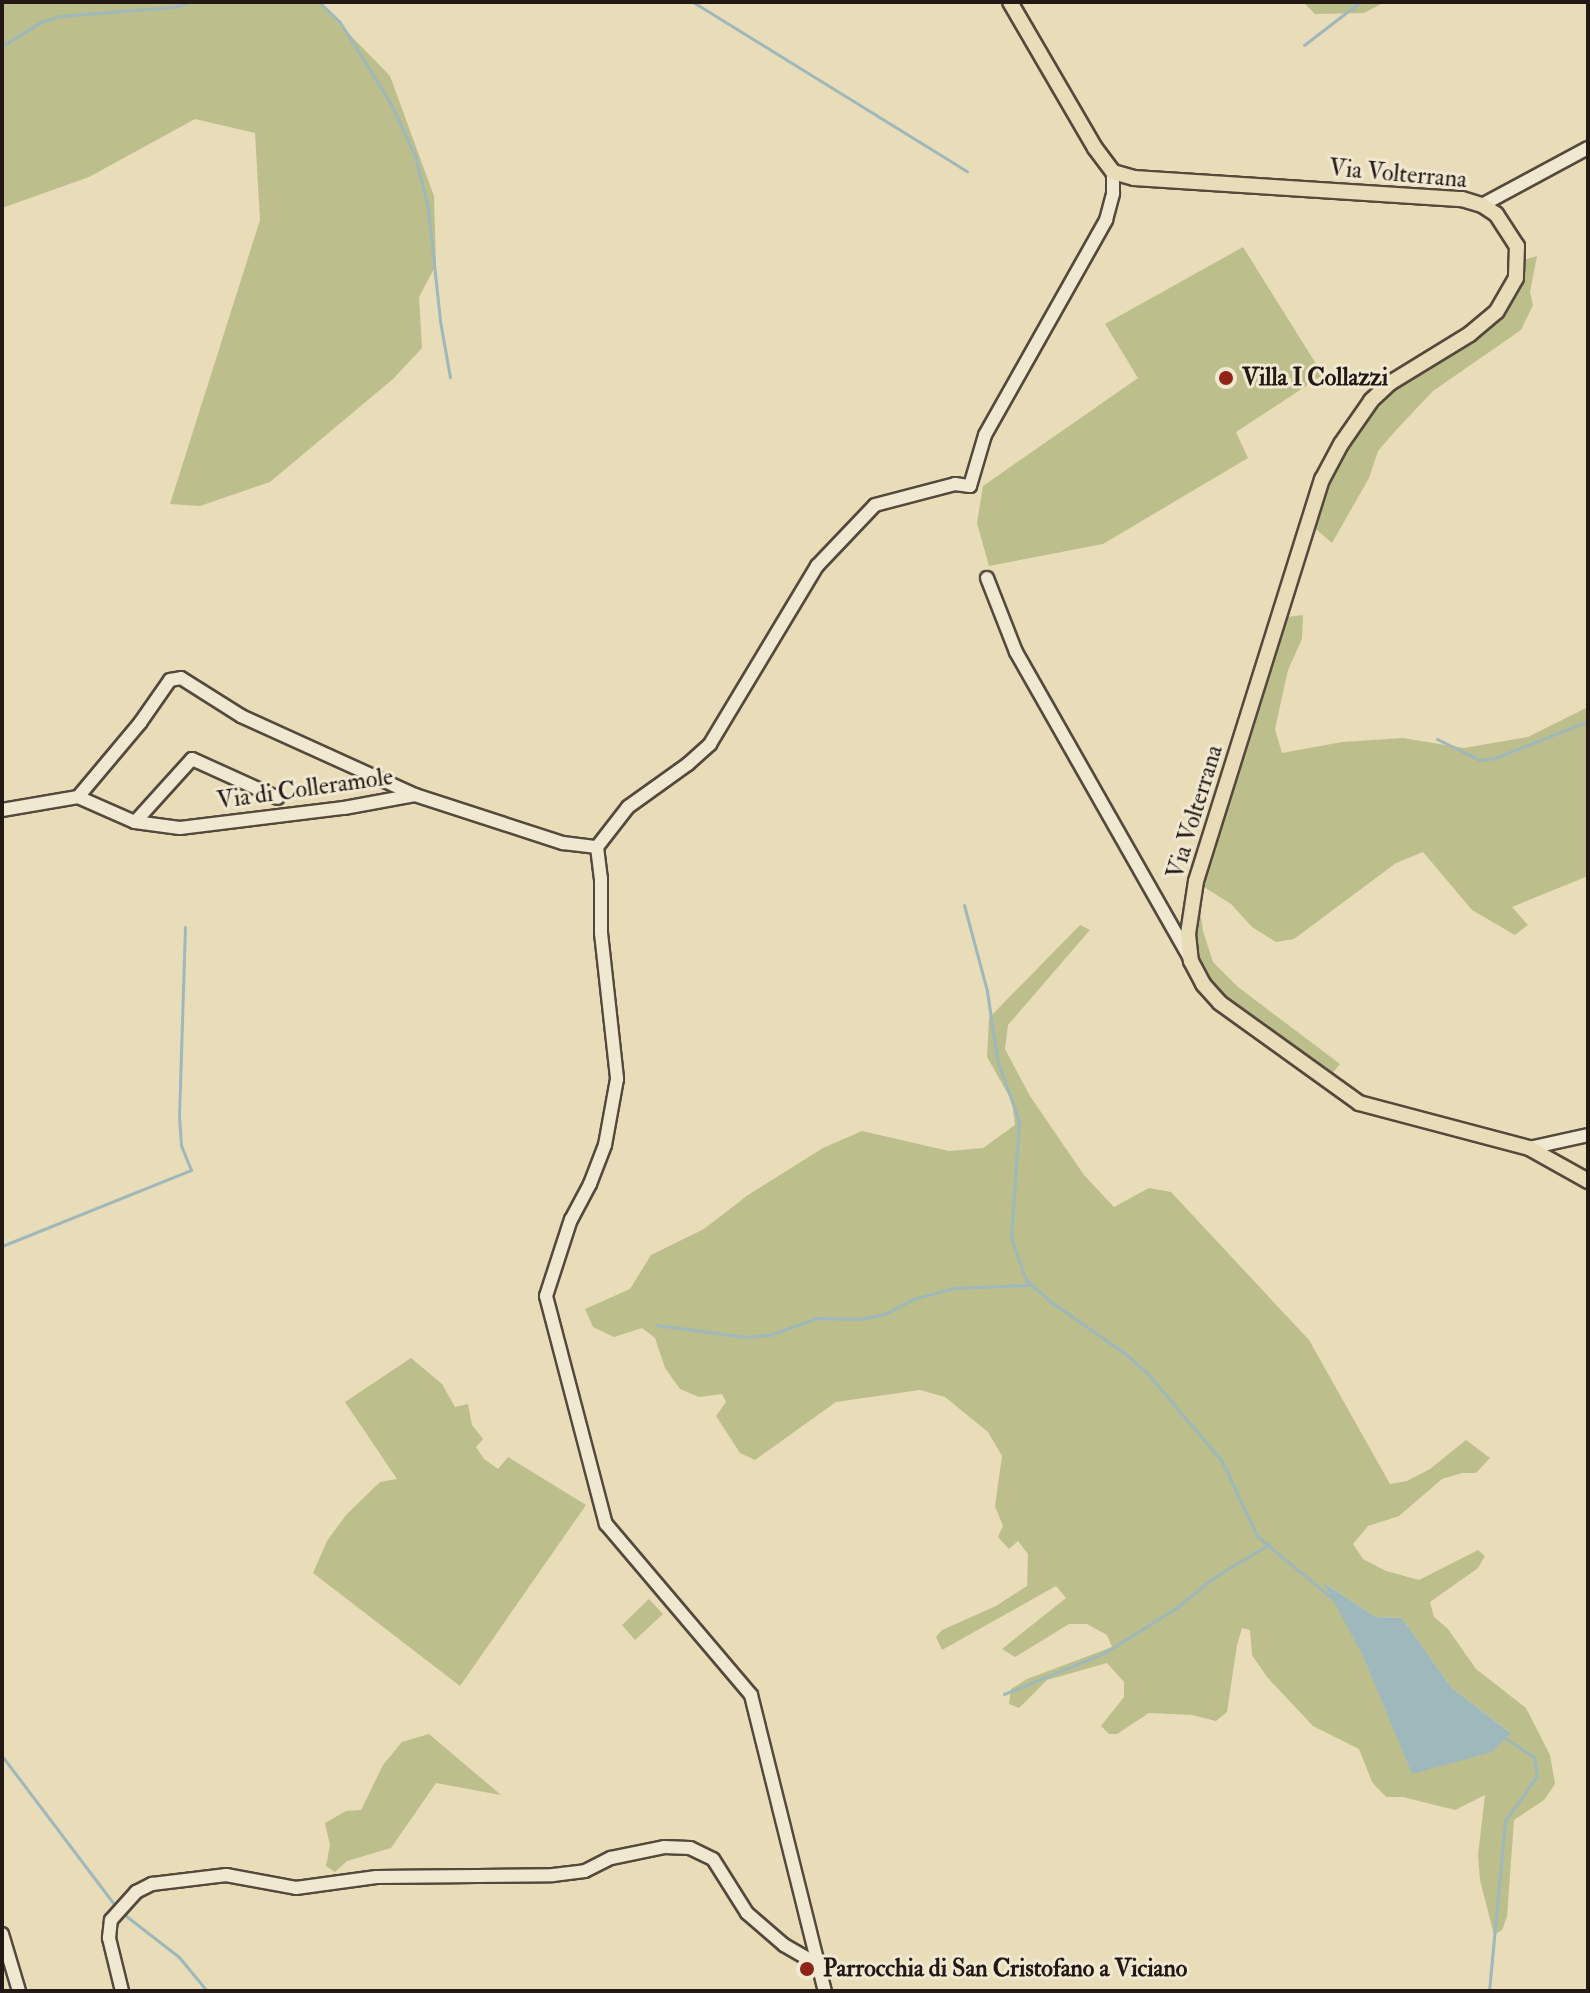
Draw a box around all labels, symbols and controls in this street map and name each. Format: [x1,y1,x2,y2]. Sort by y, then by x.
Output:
street label: Via Volterrana [1328,154,1468,194]
place label: Villa I Collazzi [1242,364,1388,392]
marker: Villa I Collazzi [1217,369,1235,387]
street label: Via Volterrana [1161,742,1229,882]
street label: Via di Colleramole [215,762,395,816]
place label: Parrocchia di San Cristofano a Viciano [823,1955,1187,1983]
marker: Parrocchia di San Cristofano a Viciano [798,1960,816,1978]

